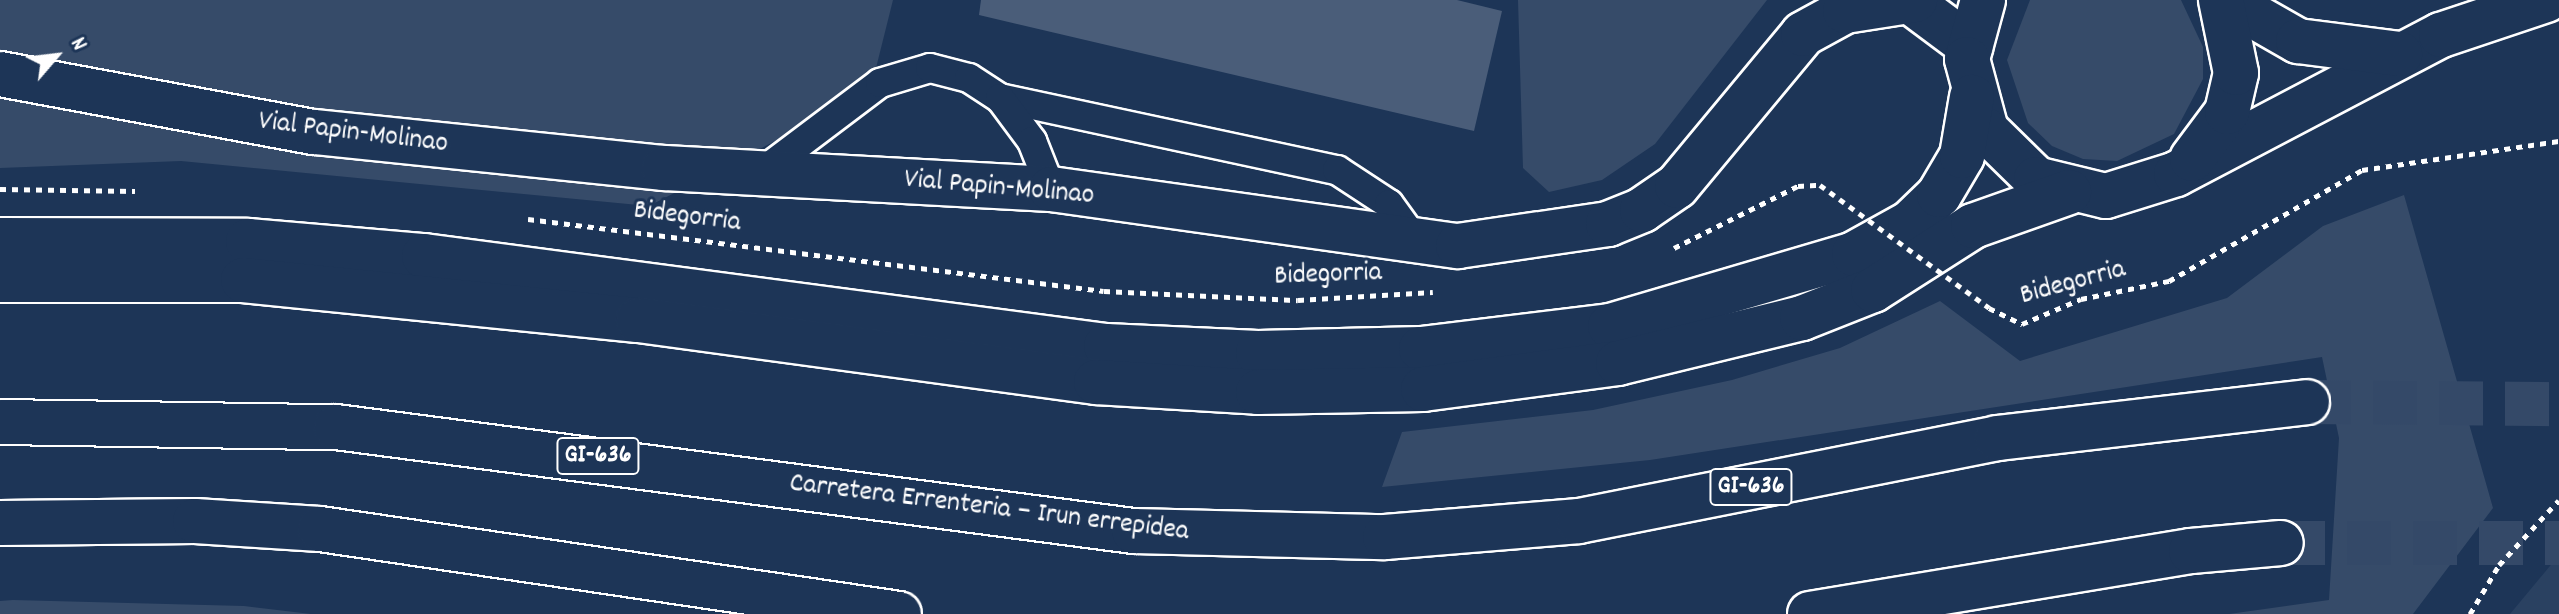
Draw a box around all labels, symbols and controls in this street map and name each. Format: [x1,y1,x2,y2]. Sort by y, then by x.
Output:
north arrow [16,16,96,96]
text: N [61,32,94,57]
street label: Vial Papin-Molinao [256,106,450,162]
street label: Vial Papin-Molinao [903,164,1095,214]
street label: Bidegorria [632,195,742,241]
street label: Bidegorria [2017,254,2129,314]
street label: Bidegorria [1274,257,1382,295]
road number: GI-636 [556,434,640,478]
road number: GI-636 [1709,465,1793,509]
street label: Carretera Errenteria – Irun errepidea [787,468,1191,550]

